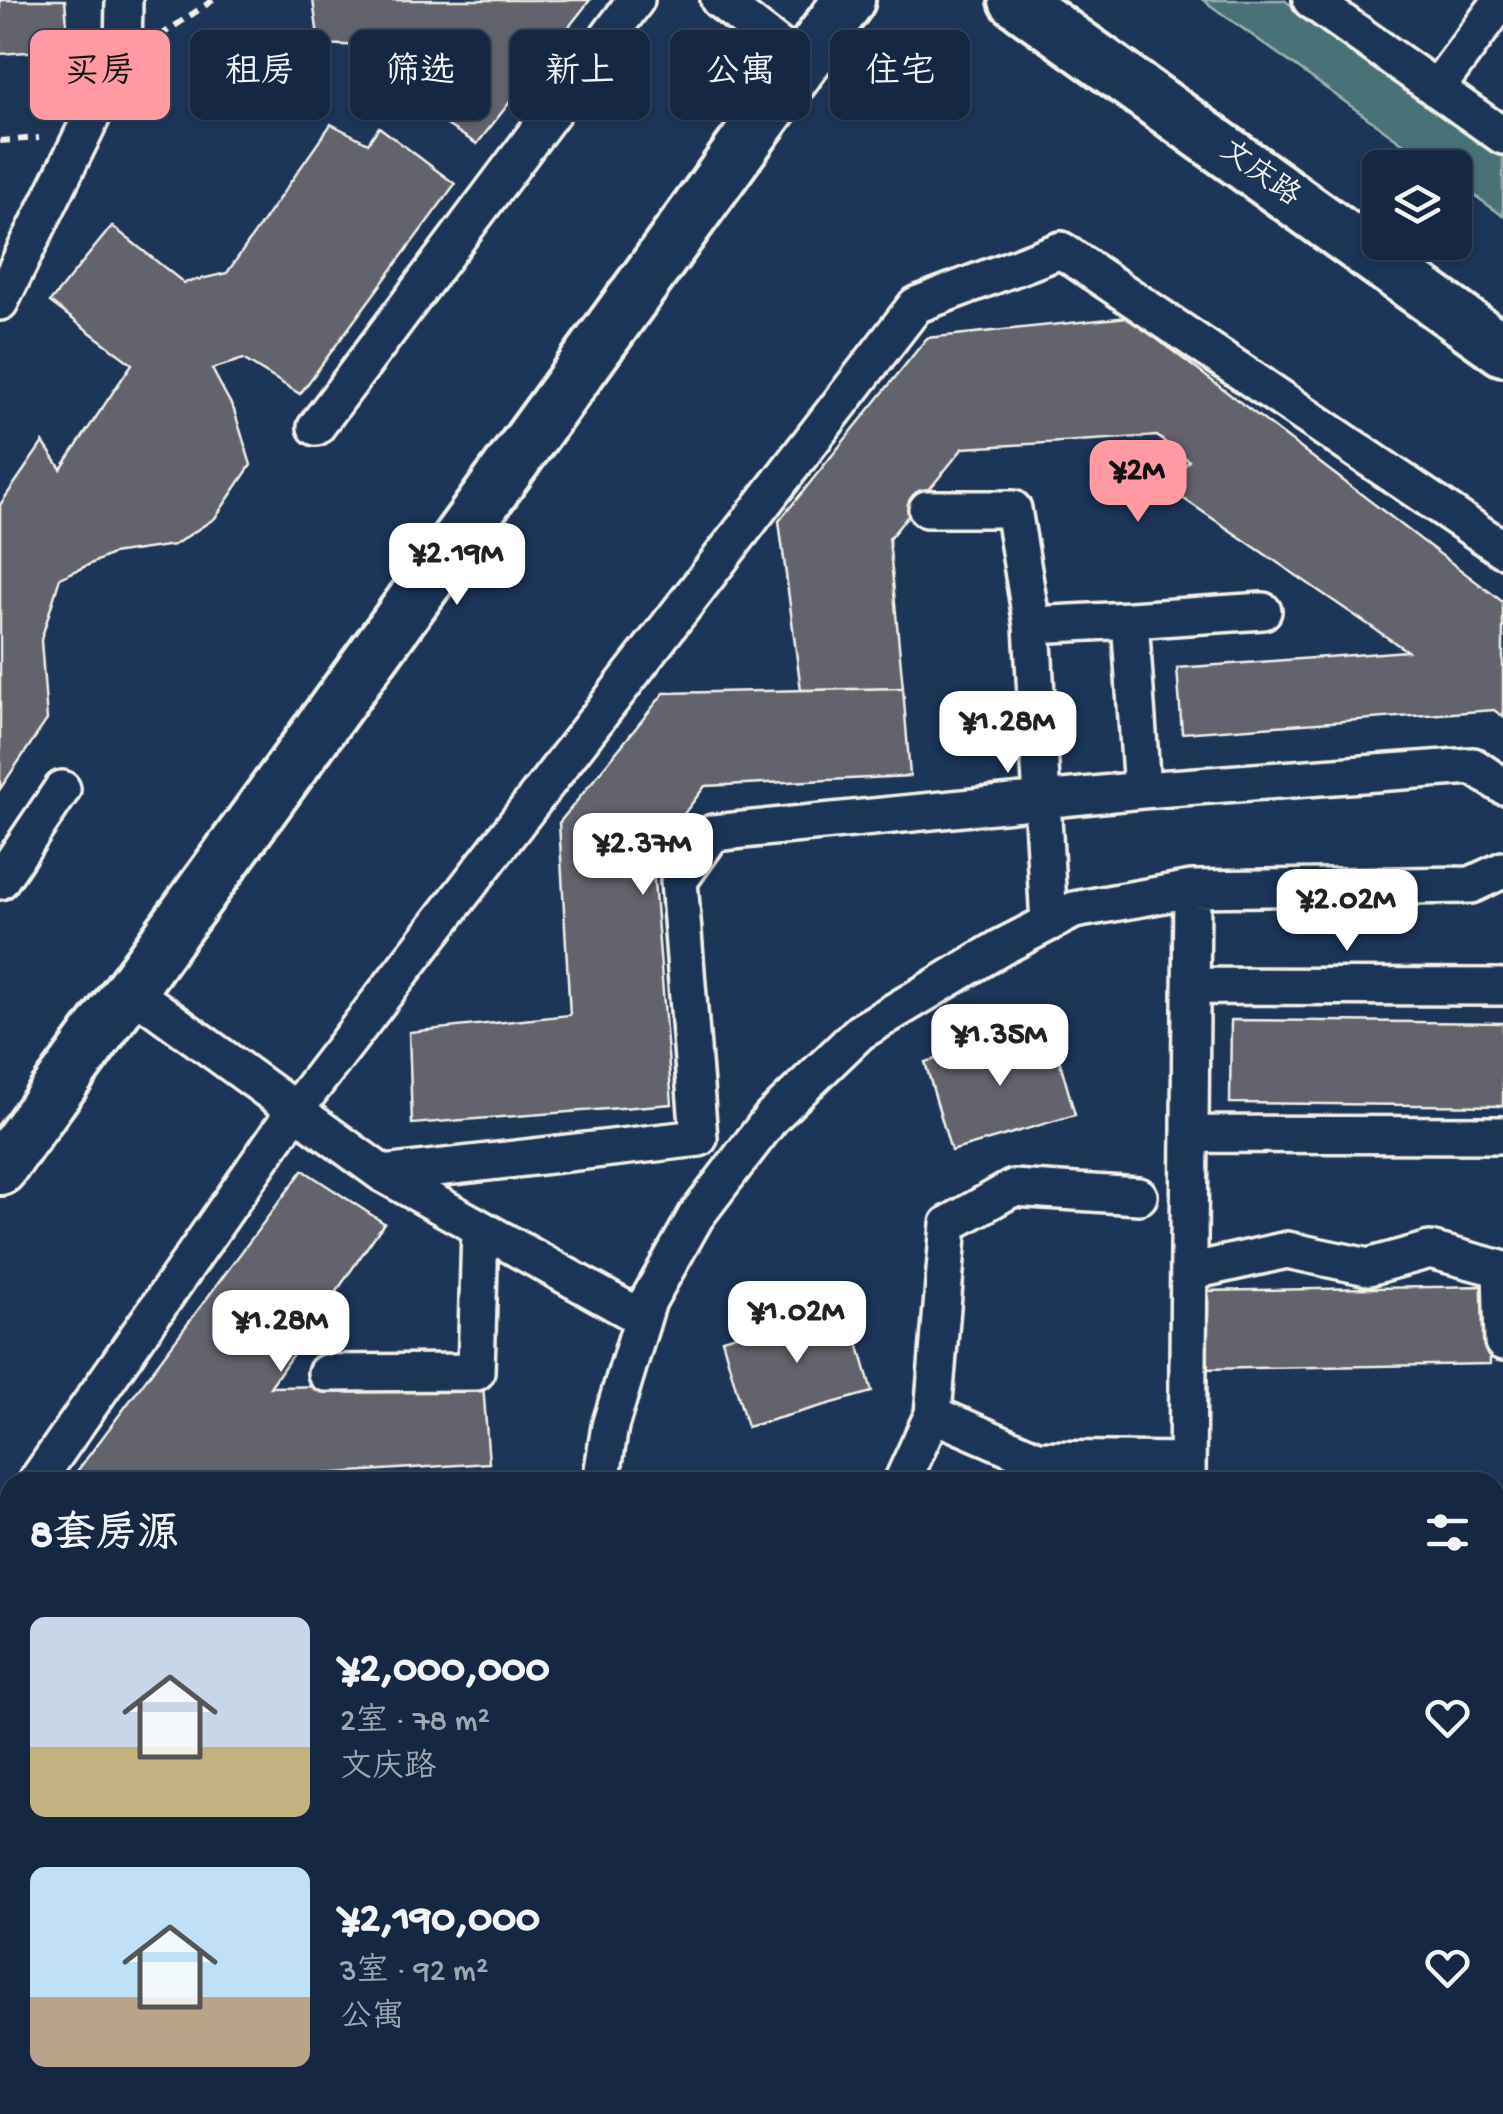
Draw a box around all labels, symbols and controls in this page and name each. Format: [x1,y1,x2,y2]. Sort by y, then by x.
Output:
chip: 买房 [30,30,170,120]
chip: 租房 [190,30,330,120]
chip: 筛选 [350,30,490,120]
chip: 新上 [510,30,650,120]
chip: 公寓 [670,30,810,120]
chip: 住宅 [830,30,970,120]
street label: 文庆路 [1212,133,1307,216]
map controls [1362,150,1472,260]
button: layers [1362,150,1472,260]
pin: ¥2M [1090,440,1186,525]
text: ¥2M [1112,453,1164,491]
pin: ¥2.19M [376,523,538,608]
text: ¥2.19M [411,536,503,574]
pin: ¥1.28M [927,691,1089,776]
text: ¥1.28M [961,704,1055,742]
pin: ¥2.37M [562,813,724,898]
text: ¥2.37M [595,826,691,864]
pin: ¥2.02M [1266,869,1428,954]
text: ¥2.02M [1299,882,1395,920]
pin: ¥1.35M [919,1004,1081,1089]
text: ¥1.35M [953,1017,1047,1055]
pin: ¥1.02M [716,1281,878,1366]
pin: ¥1.28M [200,1290,362,1375]
text: ¥1.02M [750,1294,844,1332]
text: ¥1.28M [234,1303,328,1341]
icon: filters [1420,1505,1475,1560]
text: 8套房源 [30,1513,179,1562]
text: ¥2,000,000 [340,1647,550,1696]
icon: home [110,1657,230,1777]
icon: heart [1420,1690,1475,1745]
text: 2室 · 78 m² [340,1704,490,1742]
text: 文庆路 [340,1750,436,1788]
text: ¥2,190,000 [340,1897,540,1946]
icon: home [110,1907,230,2027]
icon: heart [1420,1940,1475,1995]
text: 3室 · 92 m² [340,1954,489,1992]
text: 公寓 [340,2000,404,2038]

